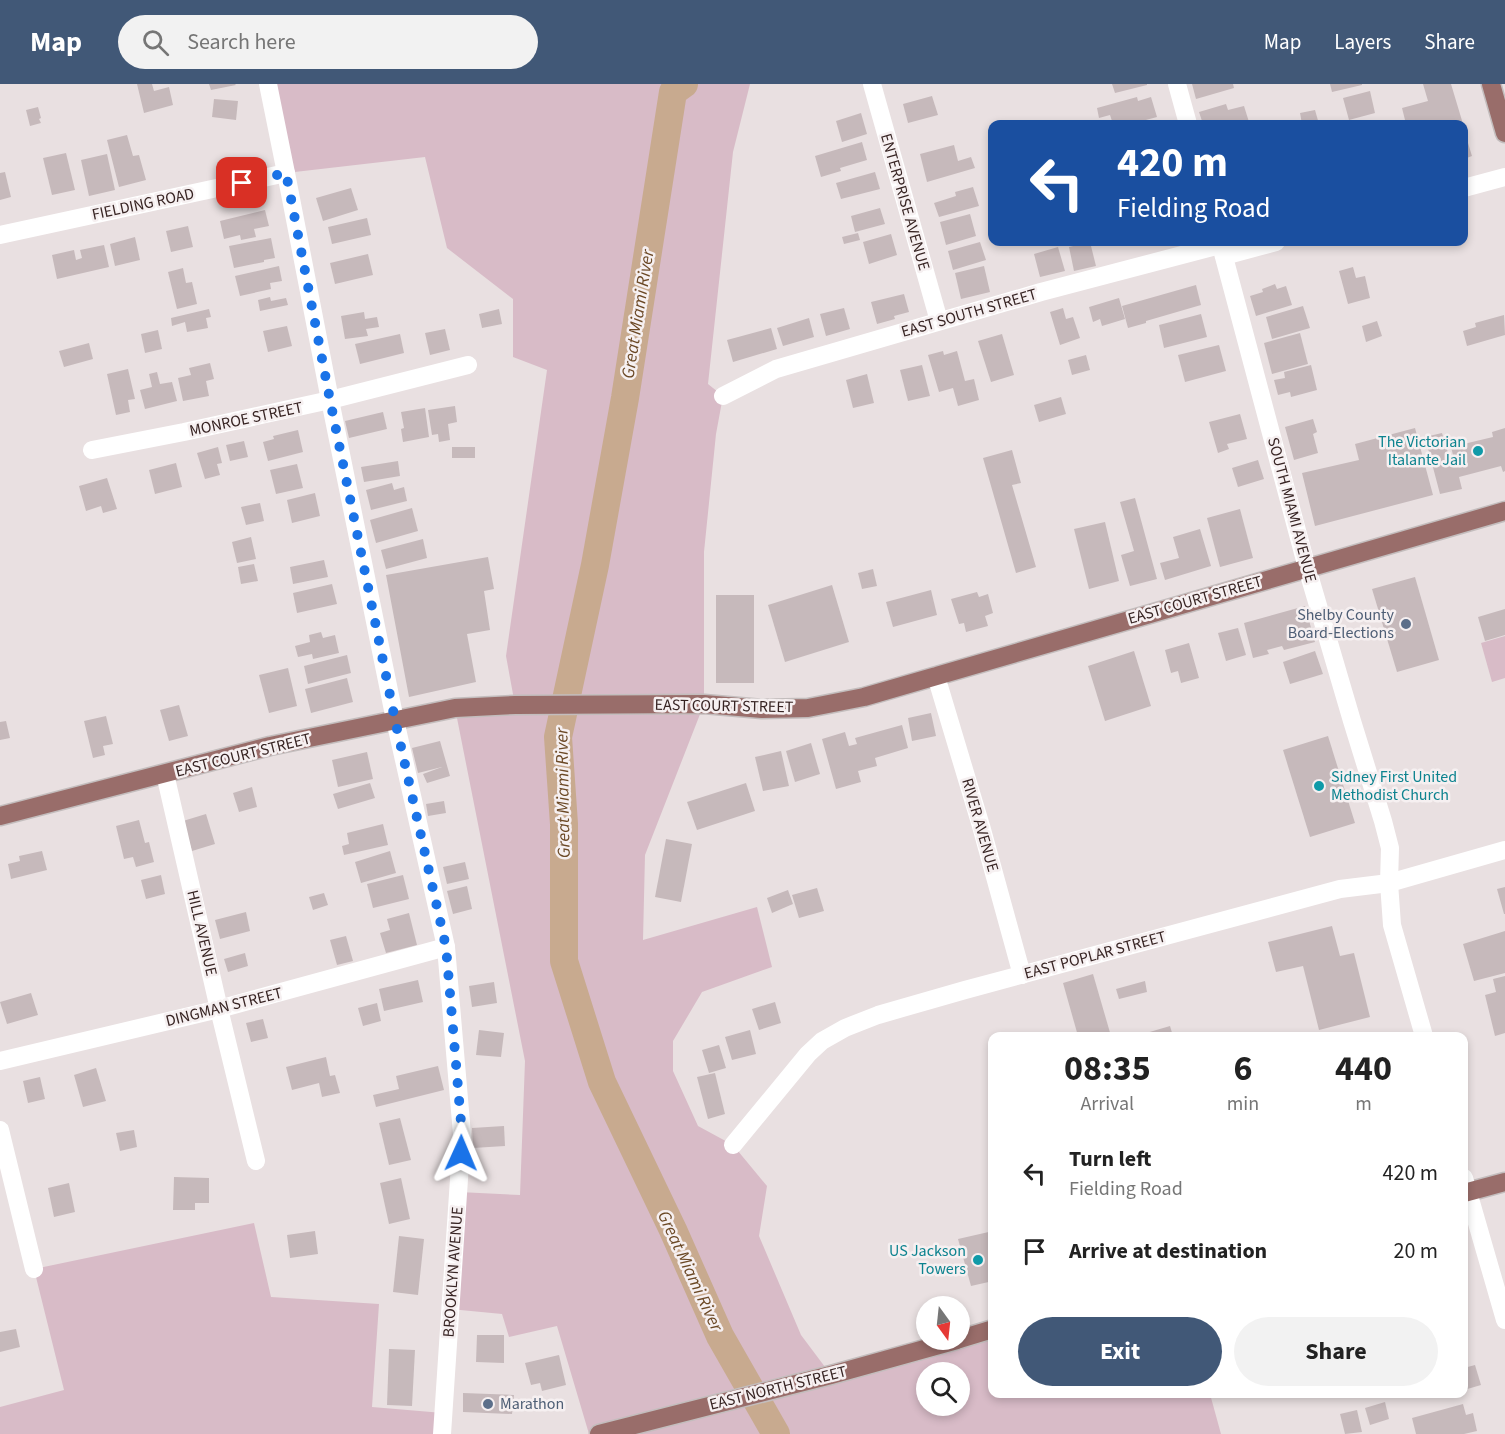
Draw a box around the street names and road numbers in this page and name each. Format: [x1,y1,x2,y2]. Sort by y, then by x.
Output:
street label: ENTERPRISE AVENUE [875,131,935,273]
street label: FIELDING ROAD [90,182,196,226]
street label: EAST SOUTH STREET [899,283,1040,343]
street label: MONROE STREET [187,396,305,442]
street label: SOUTH MIAMI AVENUE [1262,435,1322,585]
street label: EAST COURT STREET [1125,570,1265,630]
street label: EAST COURT STREET [654,694,794,718]
street label: EAST COURT STREET [173,727,313,782]
street label: RIVER AVENUE [956,776,1004,874]
street label: HILL AVENUE [181,888,223,978]
street label: EAST POPLAR STREET [1022,925,1169,985]
street label: DINGMAN STREET [163,982,285,1032]
street label: BROOKLYN AVENUE [437,1206,469,1338]
street label: EAST NORTH STREET [707,1360,849,1416]

